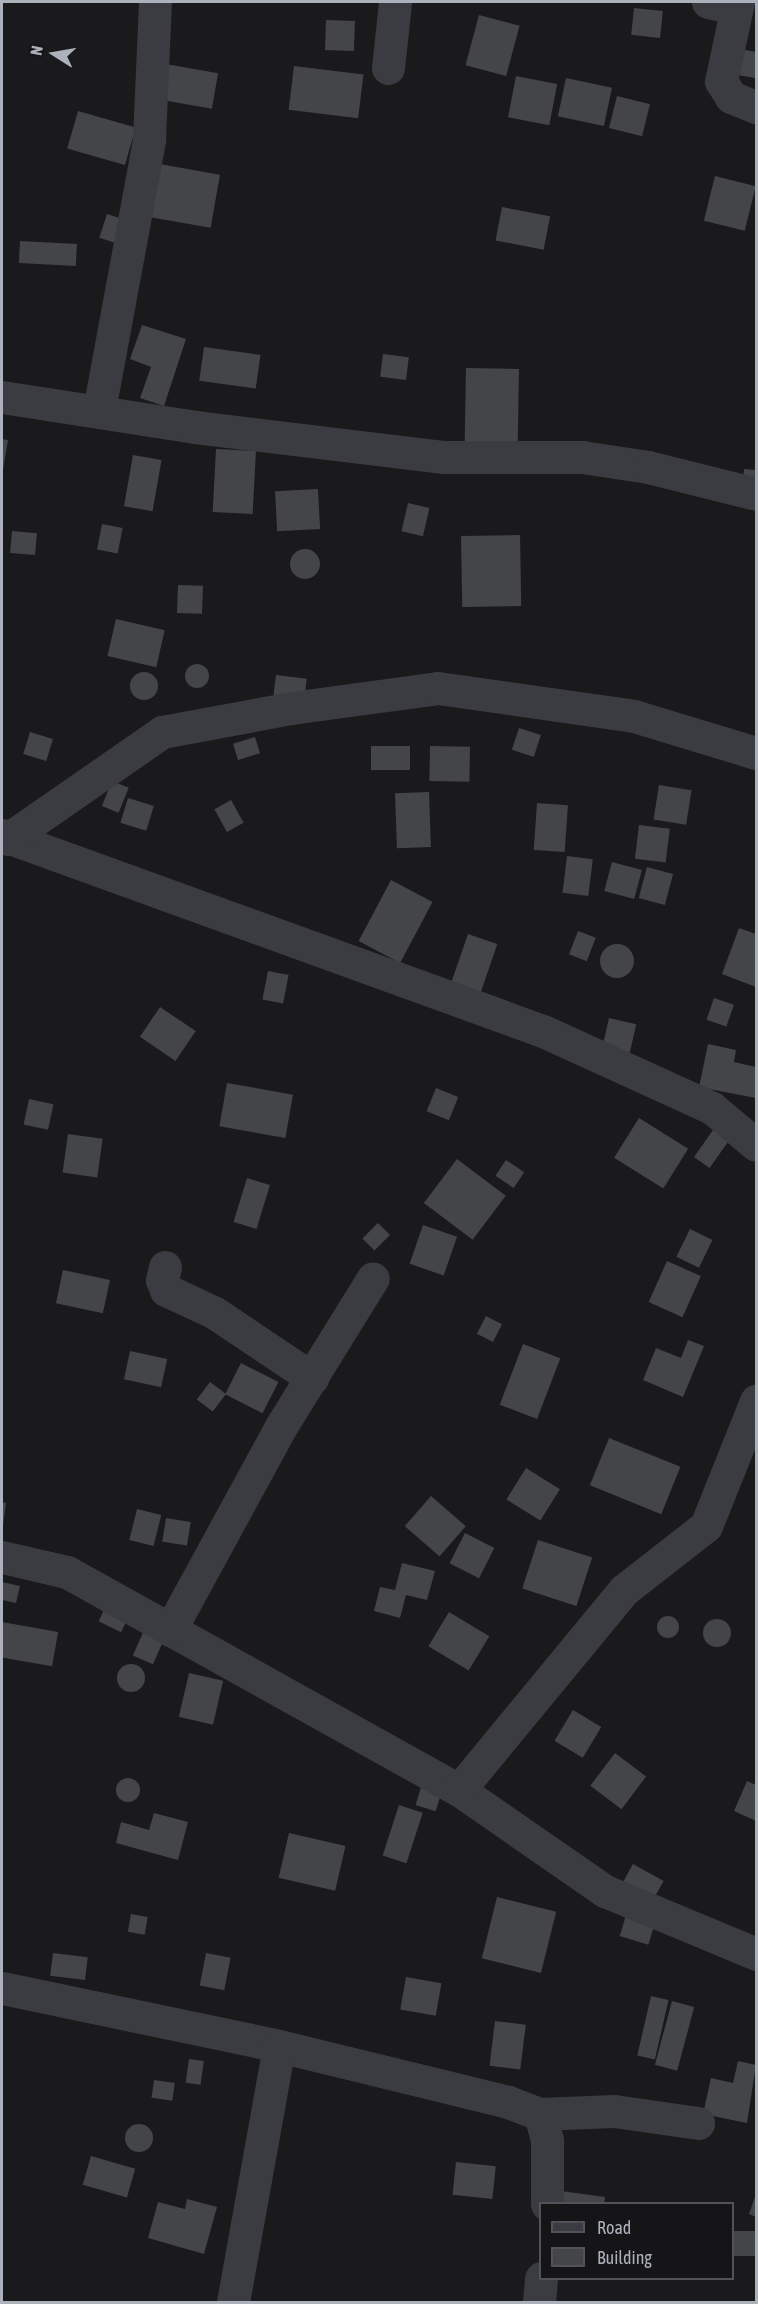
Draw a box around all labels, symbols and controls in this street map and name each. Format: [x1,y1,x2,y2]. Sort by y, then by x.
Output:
north arrow [24,24,84,84]
text: N [27,44,46,57]
legend [539,2202,734,2280]
text: Road [597,2217,631,2238]
text: Building [597,2247,652,2268]

